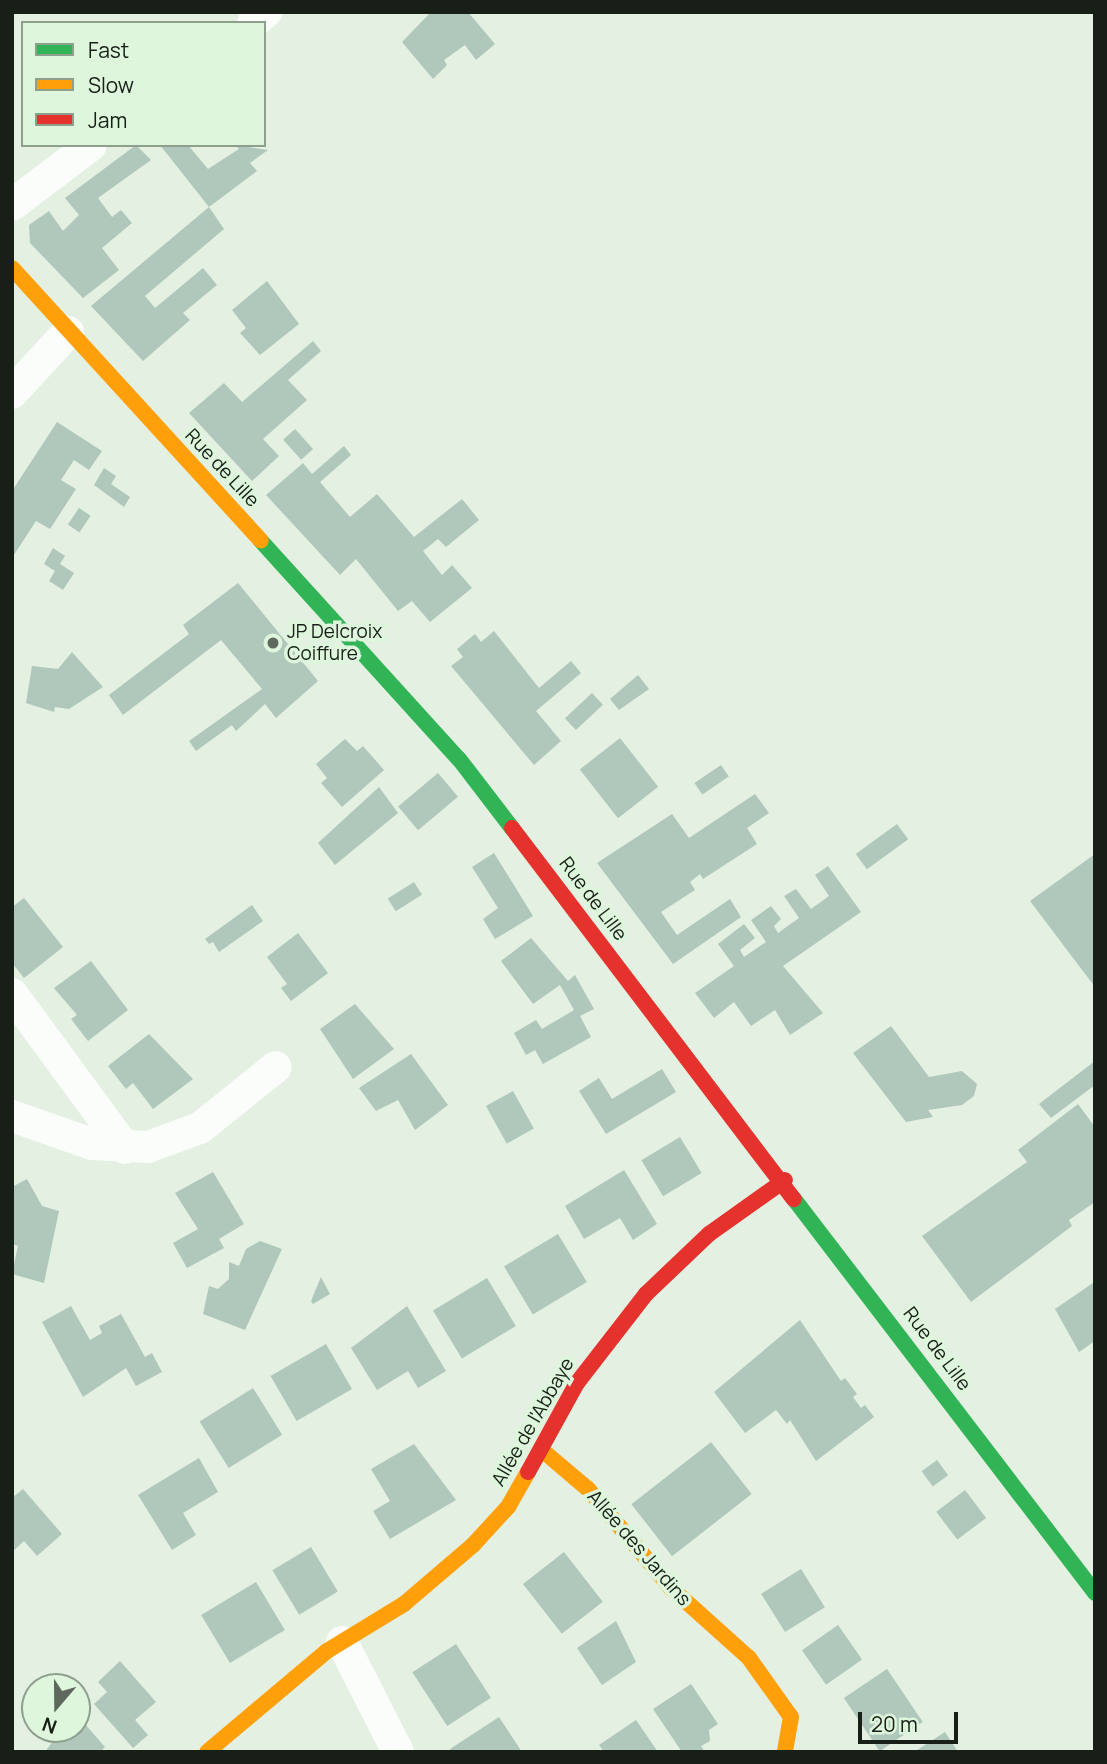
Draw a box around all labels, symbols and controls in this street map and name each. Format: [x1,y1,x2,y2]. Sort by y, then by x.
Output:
legend [21,21,266,147]
text: Fast [88,36,129,64]
text: Slow [88,71,134,99]
text: Jam [88,106,127,134]
street label: Rue de Lille [180,424,264,512]
place label: JP Delcroix Coiffure [287,621,382,665]
marker: JP Delcroix Coiffure [265,635,281,651]
street label: Rue de Lille [554,853,632,945]
street label: Rue de Lille [898,1303,976,1395]
street label: Allée de l'Abbaye [487,1354,579,1490]
street label: Allée des Jardins [582,1485,696,1611]
north arrow [21,1673,91,1743]
scale bar [862,1698,962,1742]
text: 20 m [871,1710,918,1738]
text: N [39,1711,60,1740]

